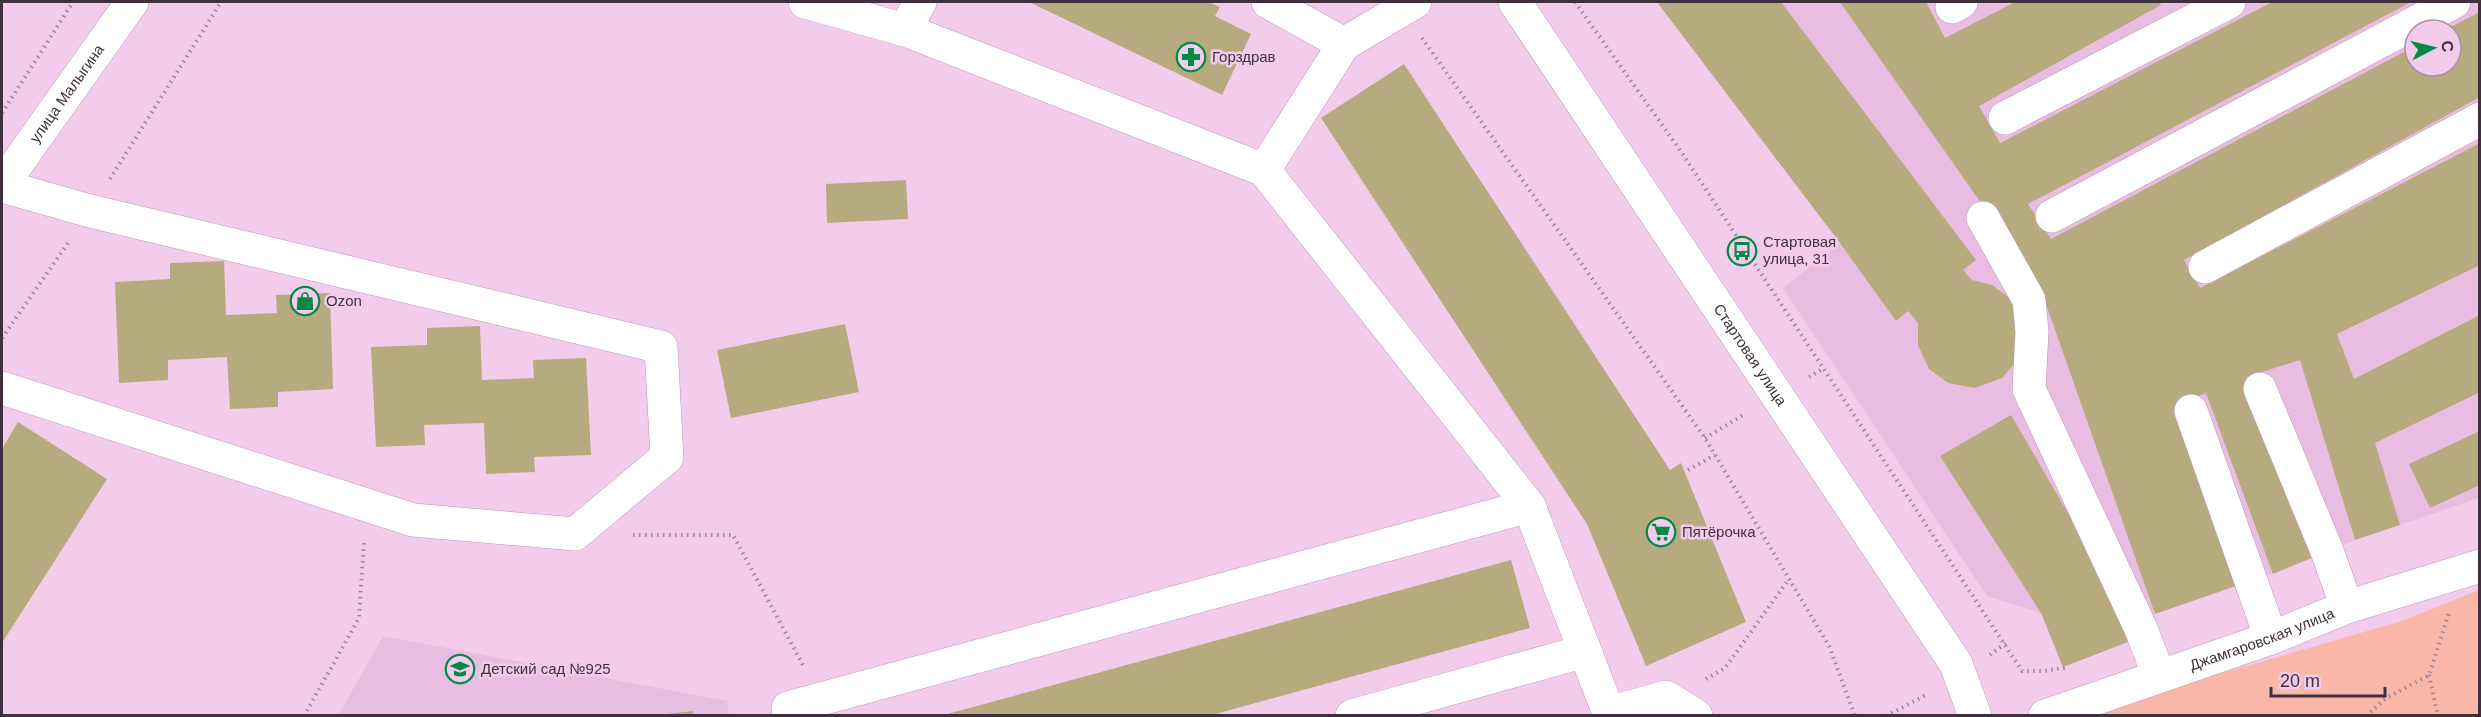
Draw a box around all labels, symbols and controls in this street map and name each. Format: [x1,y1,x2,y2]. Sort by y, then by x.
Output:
north arrow [2403,18,2463,78]
text: С [2438,39,2457,53]
street label: улица Малыгина [26,40,108,146]
pharmacy icon: Горздрав [1175,41,1207,73]
place label: Горздрав [1212,48,1276,65]
place label: Стартовая улица, 31 [1763,233,1836,267]
bus stop icon: Стартовая улица, 31 [1726,235,1758,267]
shop icon: Ozon [289,285,321,317]
place label: Ozon [326,292,362,309]
street label: Стартовая улица [1711,300,1791,409]
supermarket icon: Пятёрочка [1645,516,1677,548]
place label: Пятёрочка [1682,523,1756,540]
street label: Джамгаровская улица [2187,604,2337,674]
school or university icon: Детский сад №925 [444,653,476,685]
place label: Детский сад №925 [481,660,611,677]
scale bar [2271,660,2385,698]
text: 20 m [2280,671,2320,691]

